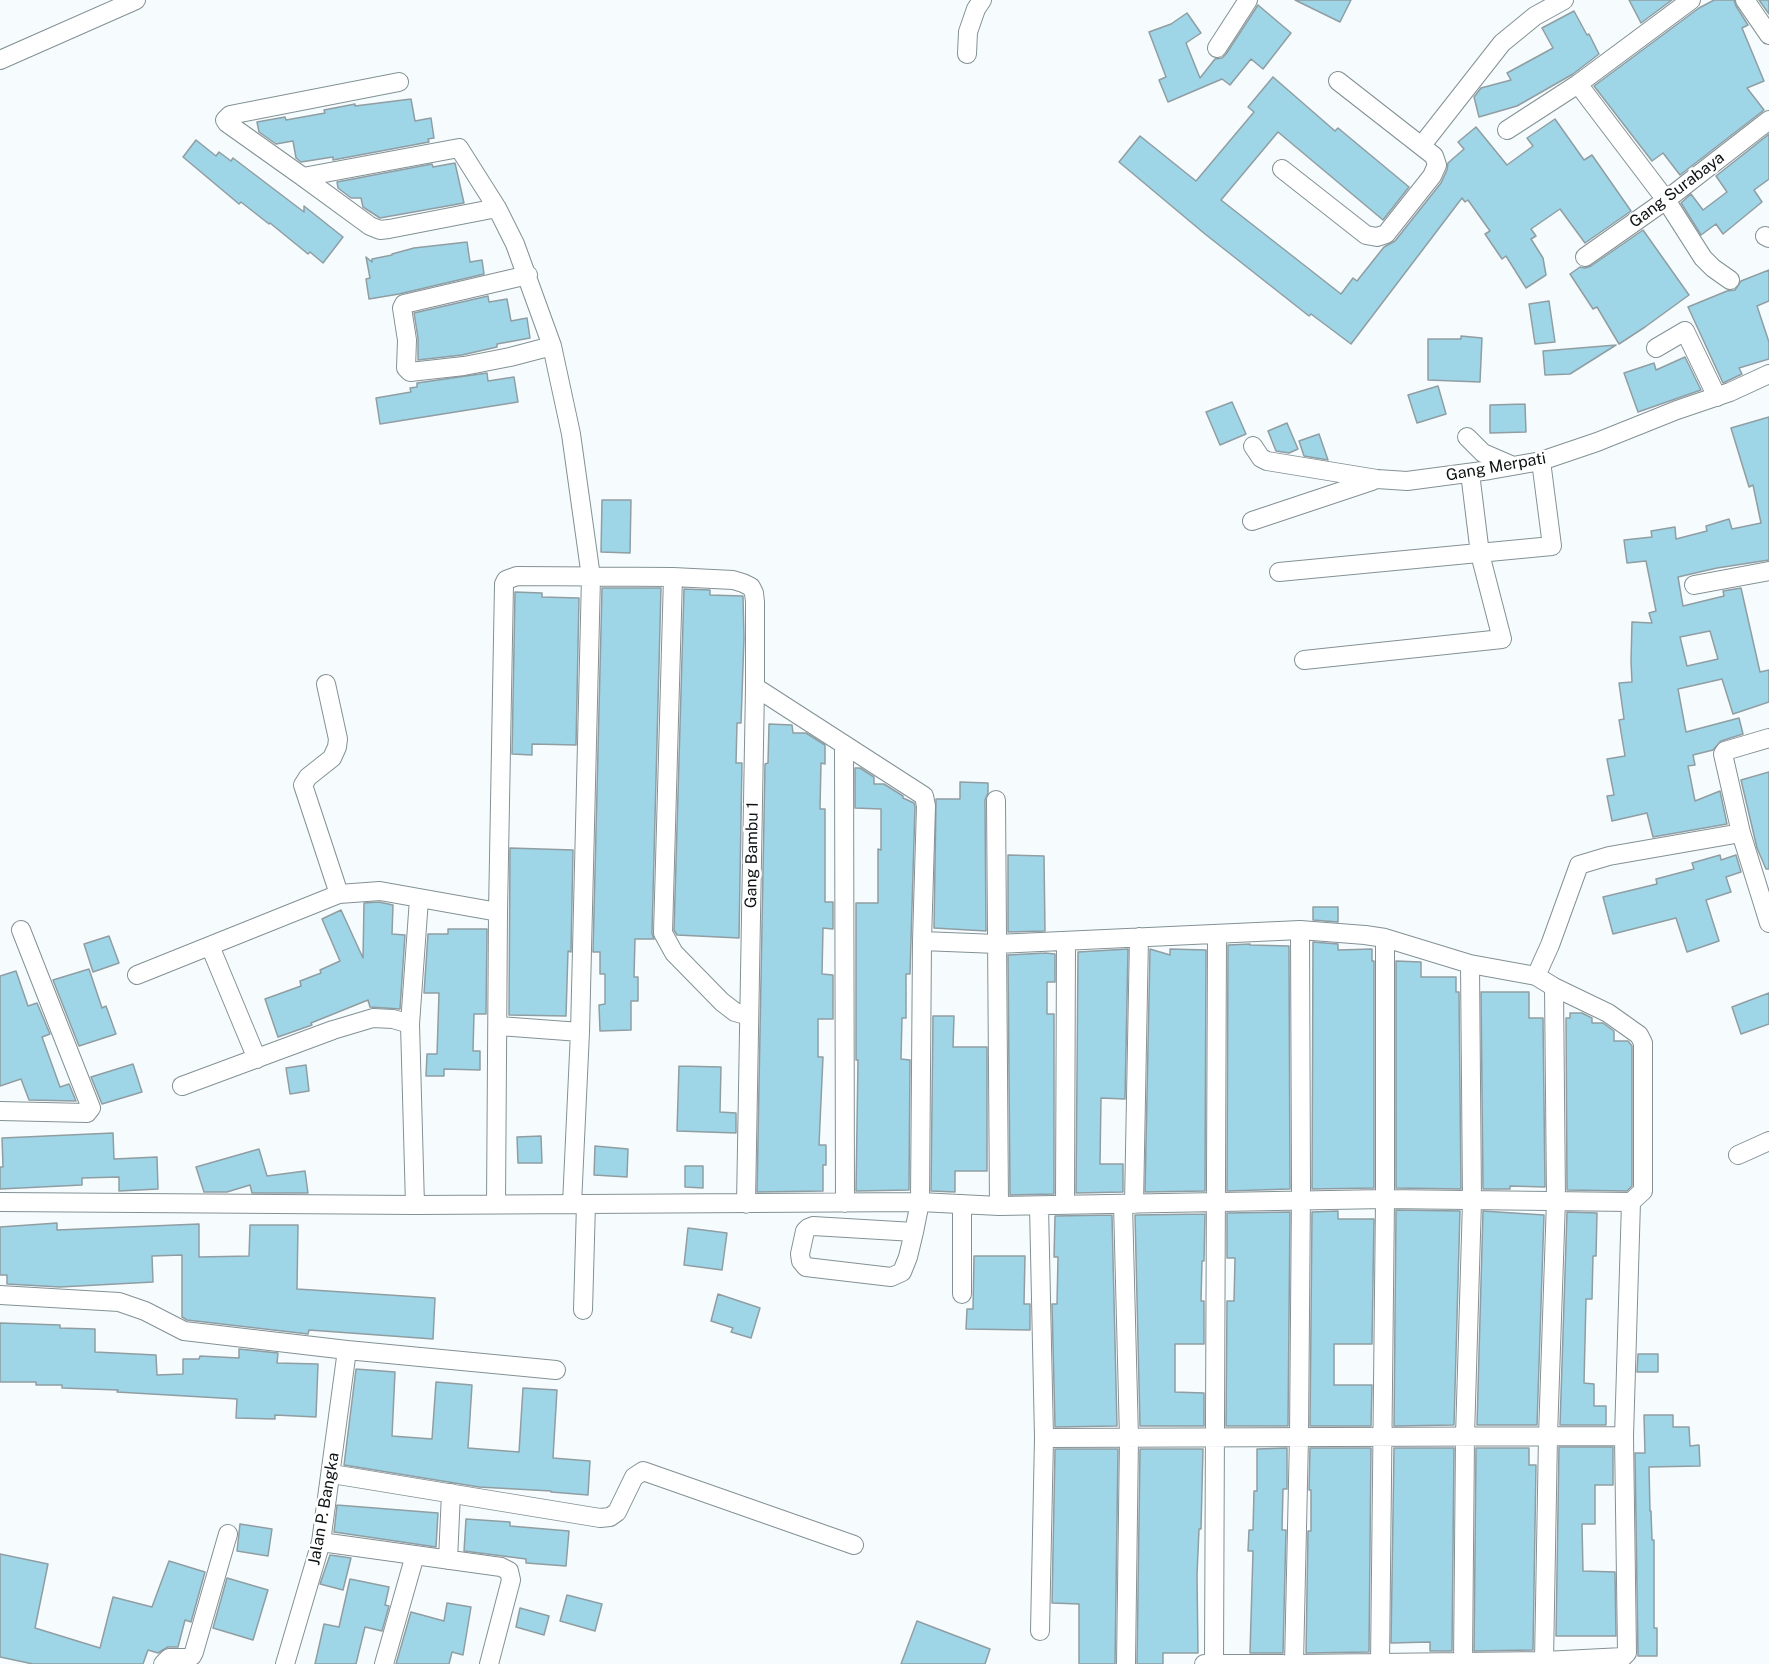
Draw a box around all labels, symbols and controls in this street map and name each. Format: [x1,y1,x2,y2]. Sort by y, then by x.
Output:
street label: Gang Surabaya [1626,148,1728,232]
street label: Gang Merpati [1445,449,1547,485]
street label: Gang Bambu 1 [741,802,763,908]
street label: Jalan P. Bangka [305,1451,343,1567]

